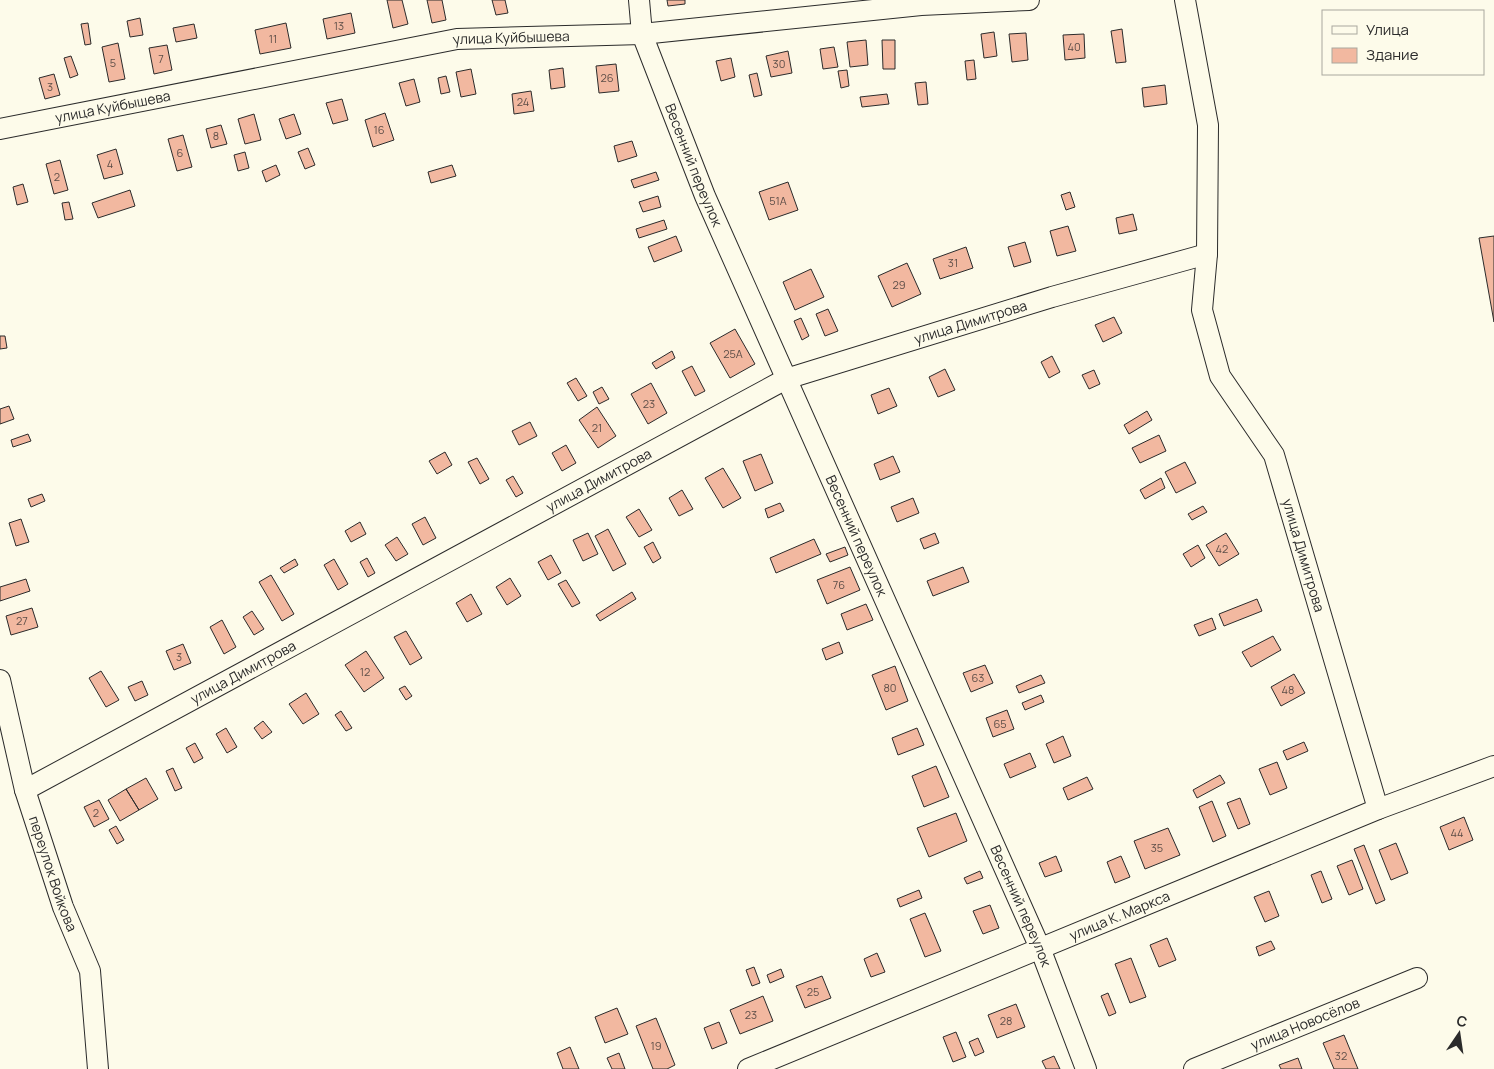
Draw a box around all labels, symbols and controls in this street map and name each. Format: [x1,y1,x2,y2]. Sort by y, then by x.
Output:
legend [1322,10,1484,75]
house number: 13 [334,18,344,33]
text: Улица [1366,19,1409,40]
street label: улица Куйбышева [451,26,570,49]
house number: 11 [269,31,277,46]
house number: 40 [1067,39,1081,54]
text: Здание [1366,44,1419,65]
house number: 7 [158,51,164,66]
house number: 5 [110,55,116,70]
house number: 30 [773,56,785,71]
house number: 26 [600,70,614,85]
house number: 3 [47,79,53,94]
street label: улица Куйбышева [53,86,172,127]
house number: 24 [517,94,529,109]
street label: Весенний переулок [661,101,728,230]
house number: 16 [373,122,385,137]
house number: 8 [213,128,219,143]
house number: 6 [177,145,184,160]
house number: 4 [107,156,113,171]
house number: 2 [54,169,60,184]
house number: 51А [769,193,787,208]
house number: 31 [948,255,958,270]
house number: 29 [892,277,906,292]
street label: улица Димитрова [912,295,1029,348]
house number: 25А [723,346,743,361]
house number: 23 [643,396,655,411]
house number: 21 [592,420,602,435]
street label: улица Димитрова [542,443,655,516]
street label: Весенний переулок [822,472,893,600]
street label: улица Димитрова [1278,496,1330,614]
house number: 42 [1216,541,1228,556]
house number: 76 [833,577,845,592]
house number: 27 [16,613,28,628]
street label: улица Димитрова [187,635,299,708]
house number: 3 [176,649,182,664]
house number: 12 [360,664,370,679]
house number: 63 [972,670,984,685]
house number: 80 [883,680,897,695]
house number: 48 [1282,682,1294,697]
house number: 65 [993,716,1007,731]
house number: 2 [93,805,99,820]
street label: переулок Войкова [25,813,82,934]
house number: 44 [1450,825,1464,840]
house number: 35 [1151,840,1163,855]
street label: Весенний переулок [986,842,1057,970]
street label: улица К. Маркса [1066,886,1173,944]
house number: 25 [807,984,819,999]
street label: улица Новосёлов [1248,992,1363,1054]
house number: 23 [745,1007,757,1022]
north arrow [1434,1009,1484,1059]
text: С [1455,1010,1469,1031]
house number: 28 [1000,1013,1012,1028]
house number: 19 [650,1038,662,1053]
house number: 32 [1335,1048,1347,1063]

